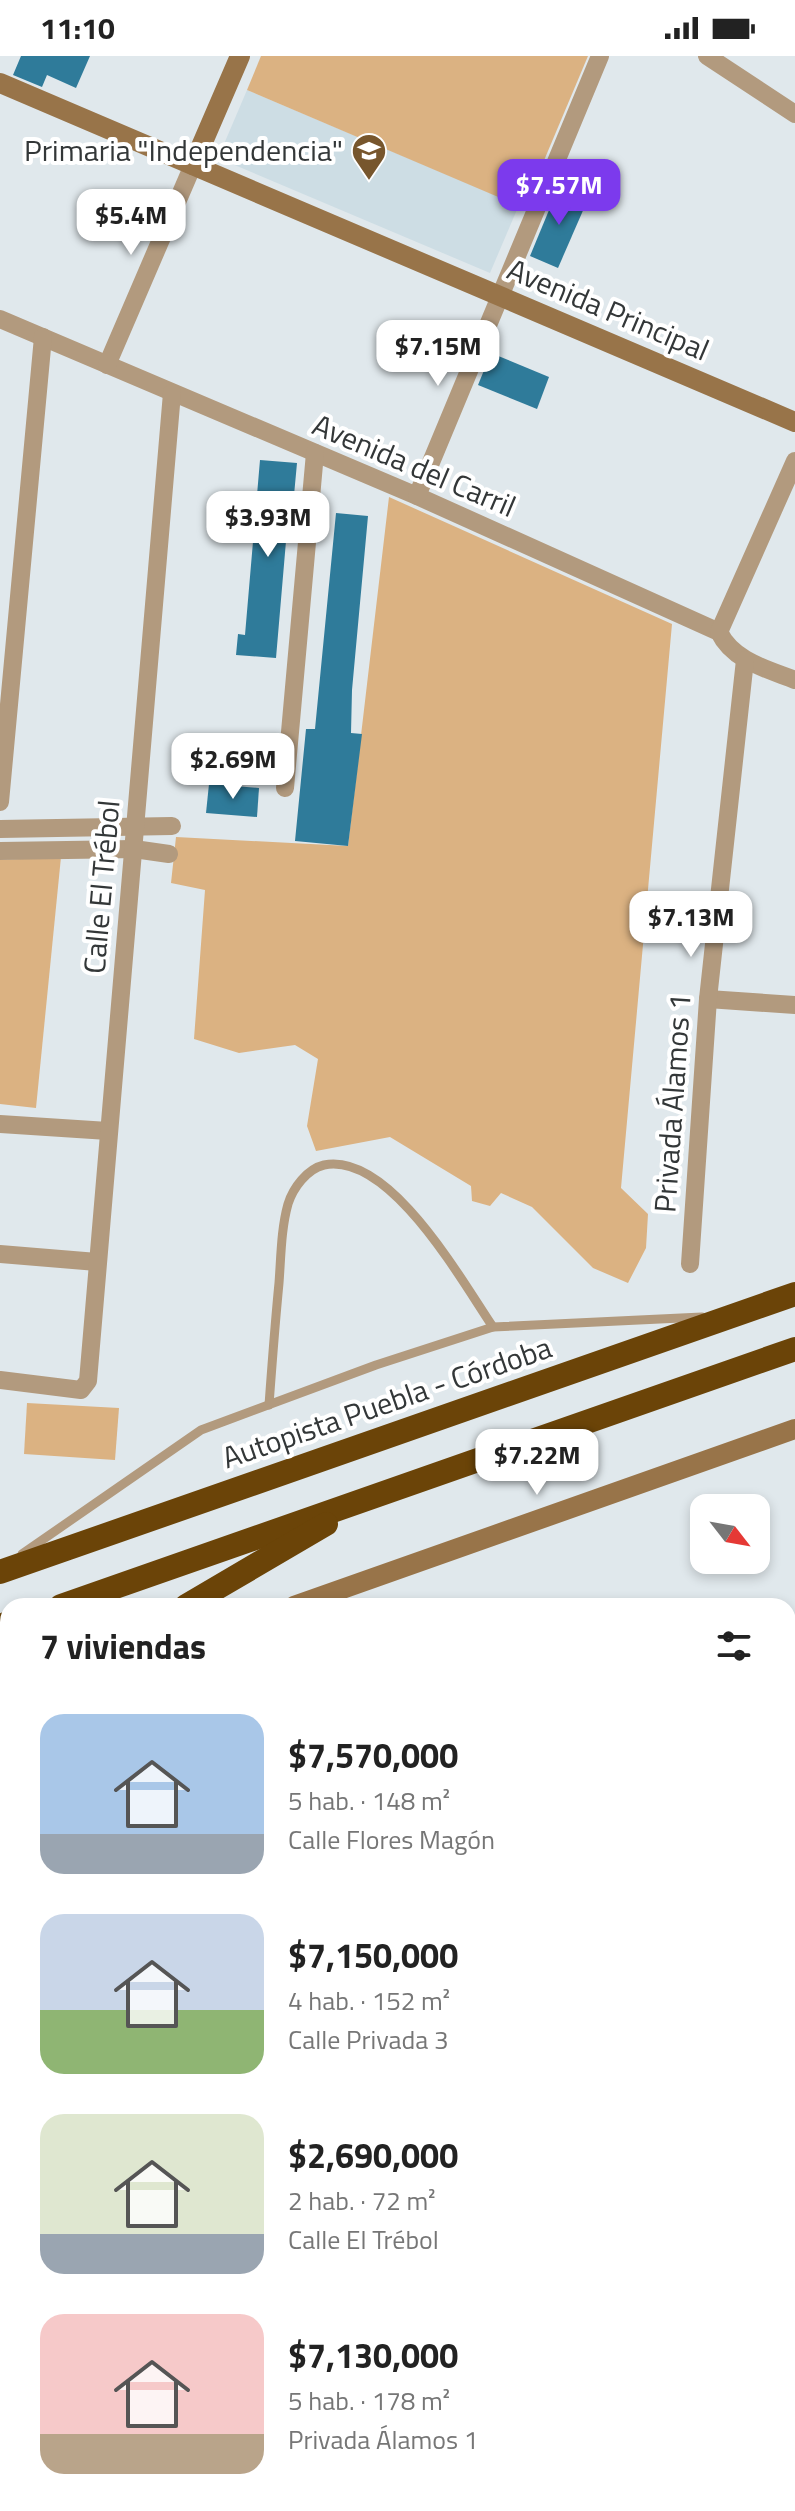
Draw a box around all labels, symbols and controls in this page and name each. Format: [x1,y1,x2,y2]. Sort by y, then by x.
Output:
text: 11:10 [40,5,115,51]
place label: Primaria "Independencia" [24,127,343,173]
school or university icon: Primaria "Independencia" [350,132,388,182]
pin: $7.57M [494,159,624,227]
text: $7.57M [515,165,603,204]
pin: $5.4M [75,189,187,257]
text: $5.4M [95,195,167,234]
street label: Avenida Principal [500,246,716,372]
pin: $7.15M [373,320,503,388]
text: $7.15M [394,326,482,365]
street label: Avenida del Carril [306,402,523,529]
pin: $3.93M [203,491,333,559]
text: $3.93M [224,497,312,536]
pin: $2.69M [168,733,298,801]
text: $2.69M [189,739,277,778]
street label: Calle El Trébol [71,798,132,976]
pin: $7.13M [626,891,756,959]
text: $7.13M [647,897,735,936]
street label: Privada Álamos 1 [641,992,703,1214]
street label: Autopista Puebla - Córdoba [216,1324,558,1480]
pin: $7.22M [472,1429,602,1497]
text: $7.22M [493,1435,581,1474]
north arrow [690,1494,770,1574]
map controls [690,1494,770,1574]
text: 7 viviendas [40,1620,206,1672]
icon: filters [712,1624,756,1668]
text: $7,570,000 [288,1729,458,1781]
icon: home [104,1746,200,1842]
text: 5 hab. · 148 m² [288,1781,450,1820]
text: Calle Flores Magón [288,1820,495,1859]
text: $7,150,000 [288,1929,458,1981]
icon: home [104,1946,200,2042]
text: 4 hab. · 152 m² [288,1981,450,2020]
text: Calle Privada 3 [288,2020,449,2059]
text: $2,690,000 [288,2129,458,2181]
icon: home [104,2146,200,2242]
text: 2 hab. · 72 m² [288,2181,436,2220]
text: Calle El Trébol [288,2220,439,2259]
text: $7,130,000 [288,2329,458,2381]
icon: home [104,2346,200,2442]
text: 5 hab. · 178 m² [288,2381,450,2420]
text: Privada Álamos 1 [288,2420,478,2459]

